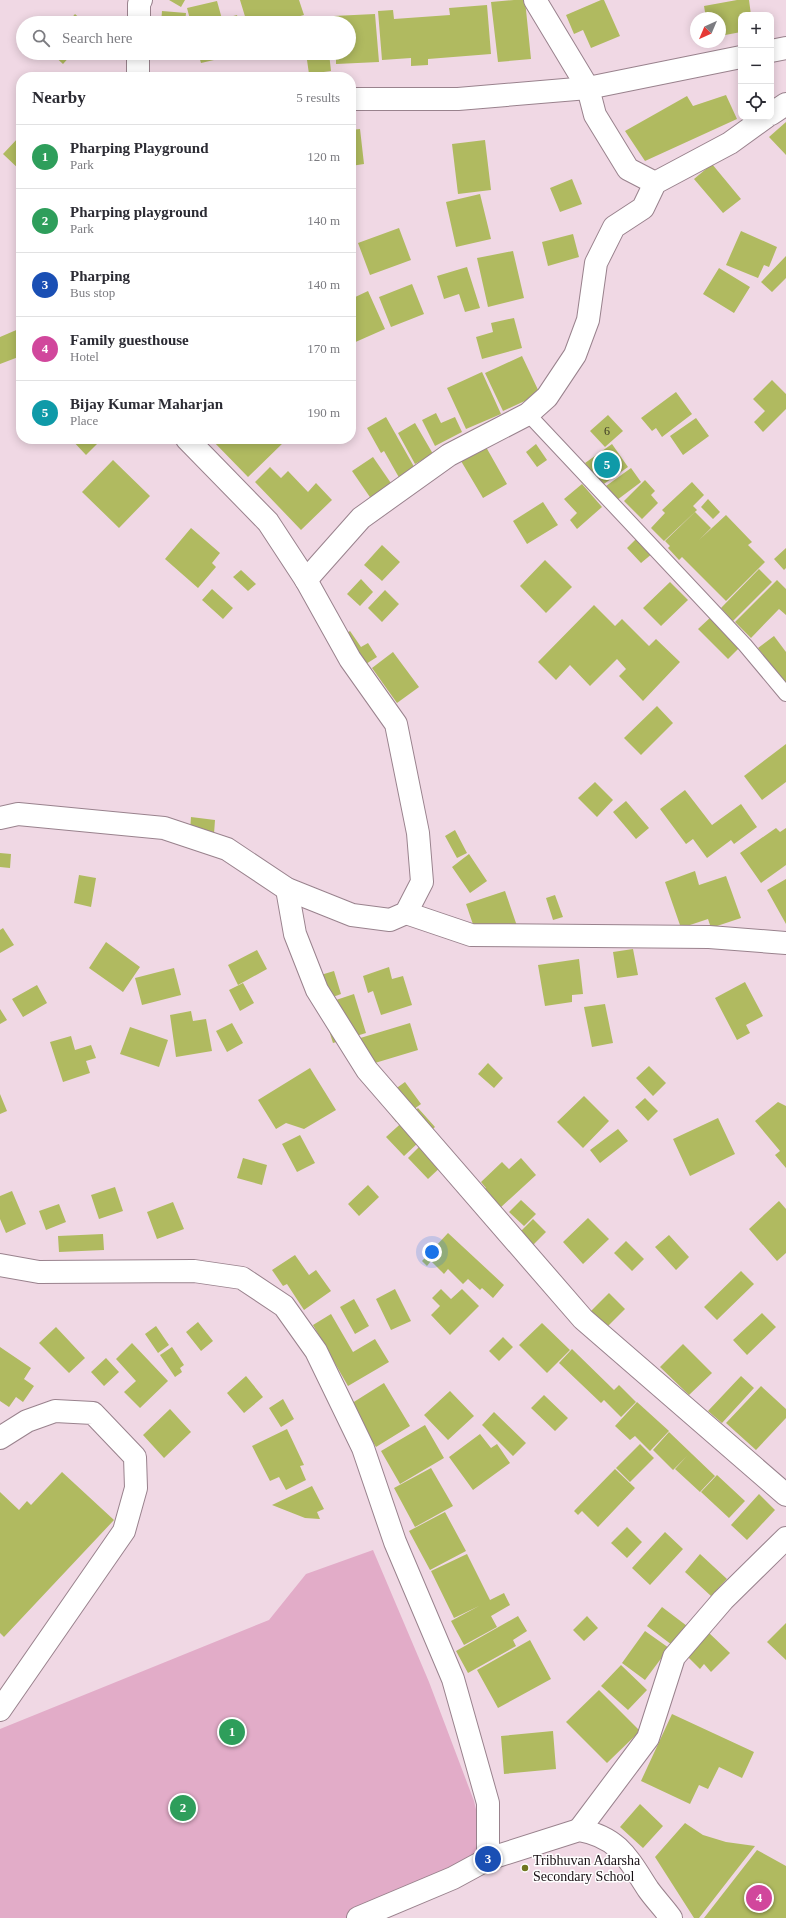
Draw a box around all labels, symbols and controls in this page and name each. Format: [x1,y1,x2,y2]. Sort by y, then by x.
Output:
north arrow [690,12,726,48]
map controls [738,12,774,120]
button: + [738,12,774,48]
search box [16,16,356,60]
icon: search [30,27,52,49]
text: Search here [62,30,132,46]
button: − [738,48,774,84]
button: locate [738,84,774,120]
text: Nearby [32,88,86,107]
text: 5 results [296,90,340,105]
text: Pharping Playground [70,140,209,156]
text: 1 [42,149,48,164]
text: 120 m [307,149,340,164]
text: Park [70,157,94,172]
text: Pharping playground [70,204,208,220]
text: 2 [42,213,48,228]
text: 140 m [307,213,340,228]
text: Park [70,221,94,236]
text: Pharping [70,268,130,284]
text: 3 [42,277,48,292]
text: 140 m [307,277,340,292]
text: Bus stop [70,285,115,300]
text: Family guesthouse [70,332,189,348]
text: 4 [42,341,48,356]
text: 170 m [307,341,340,356]
text: Hotel [70,349,99,364]
text: Bijay Kumar Maharjan [70,396,223,412]
text: 5 [42,405,48,420]
text: 190 m [307,405,340,420]
text: Place [70,413,98,428]
house number: 6 [604,424,610,438]
pin: 5 [594,450,620,480]
your location [422,1242,442,1262]
pin: 1 [219,1717,245,1747]
pin: 2 [170,1793,196,1823]
pin: 3 [475,1844,501,1874]
place label: Tribhuvan Adarsha Secondary School [533,1853,641,1884]
marker: Tribhuvan Adarsha Secondary School [520,1863,530,1873]
pin: 4 [746,1883,772,1913]

